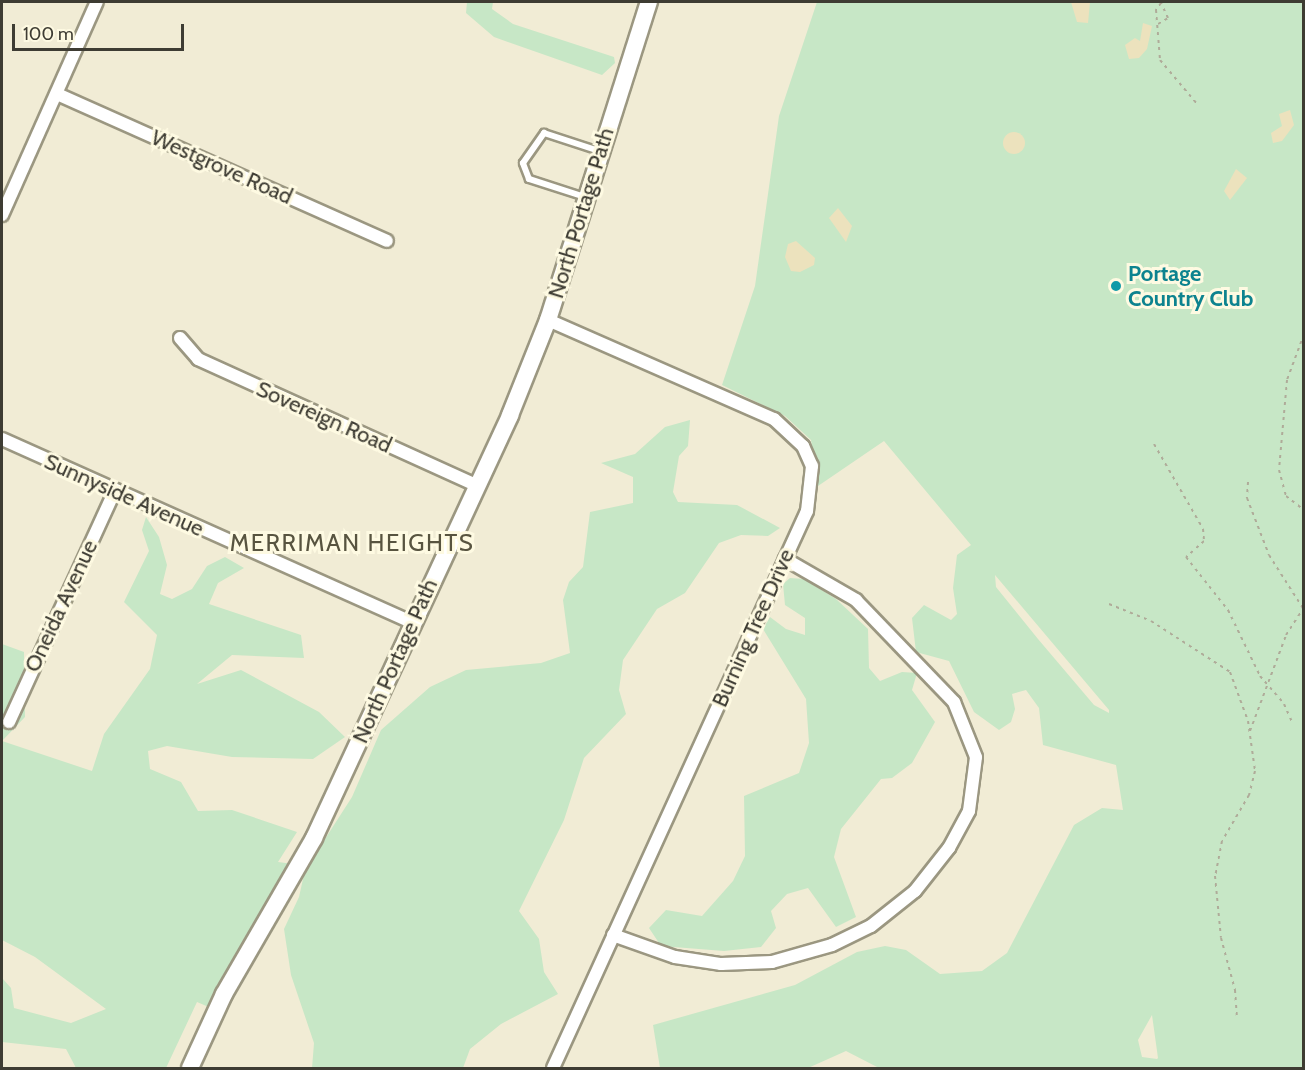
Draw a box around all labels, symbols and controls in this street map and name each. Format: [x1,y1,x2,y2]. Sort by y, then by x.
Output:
scale bar [15,12,188,50]
text: 100 m [23,23,74,45]
street label: Westgrove Road [147,124,297,210]
street label: North Portage Path [543,125,619,301]
place label: Portage Country Club [1128,260,1253,312]
marker: Portage Country Club [1109,279,1123,293]
street label: Sovereign Road [252,375,396,459]
street label: Sunnyside Avenue [40,448,208,542]
district label: MERRIMAN HEIGHTS [230,529,474,557]
street label: Oneida Avenue [19,536,103,676]
street label: Burning Tree Drive [706,545,800,711]
street label: North Portage Path [347,575,443,747]

